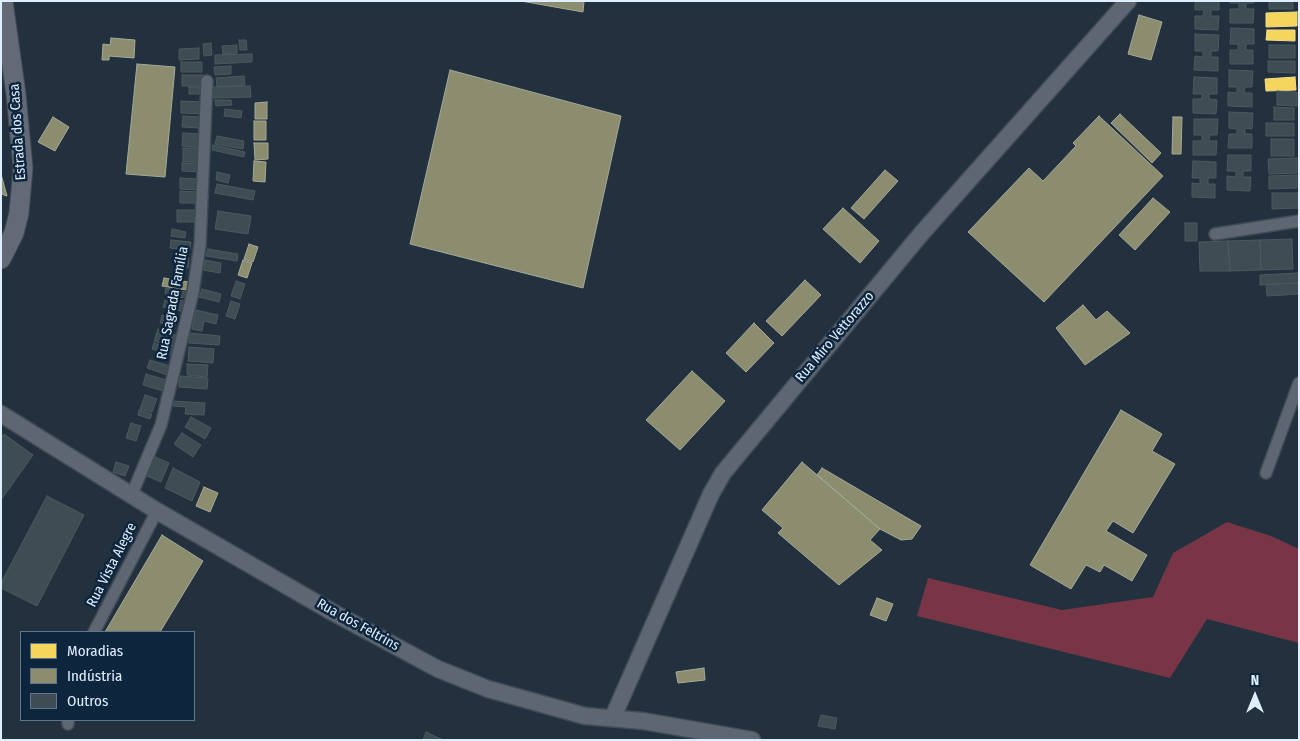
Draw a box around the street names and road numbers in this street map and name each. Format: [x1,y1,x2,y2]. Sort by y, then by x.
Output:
street label: Estrada dos Casa [6,83,30,181]
street label: Rua Sagrada Família [154,245,192,361]
street label: Rua Miro Vettorazzo [792,288,878,386]
street label: Rua Vista Alegre [84,520,140,610]
street label: Rua dos Feltrins [314,595,402,655]

